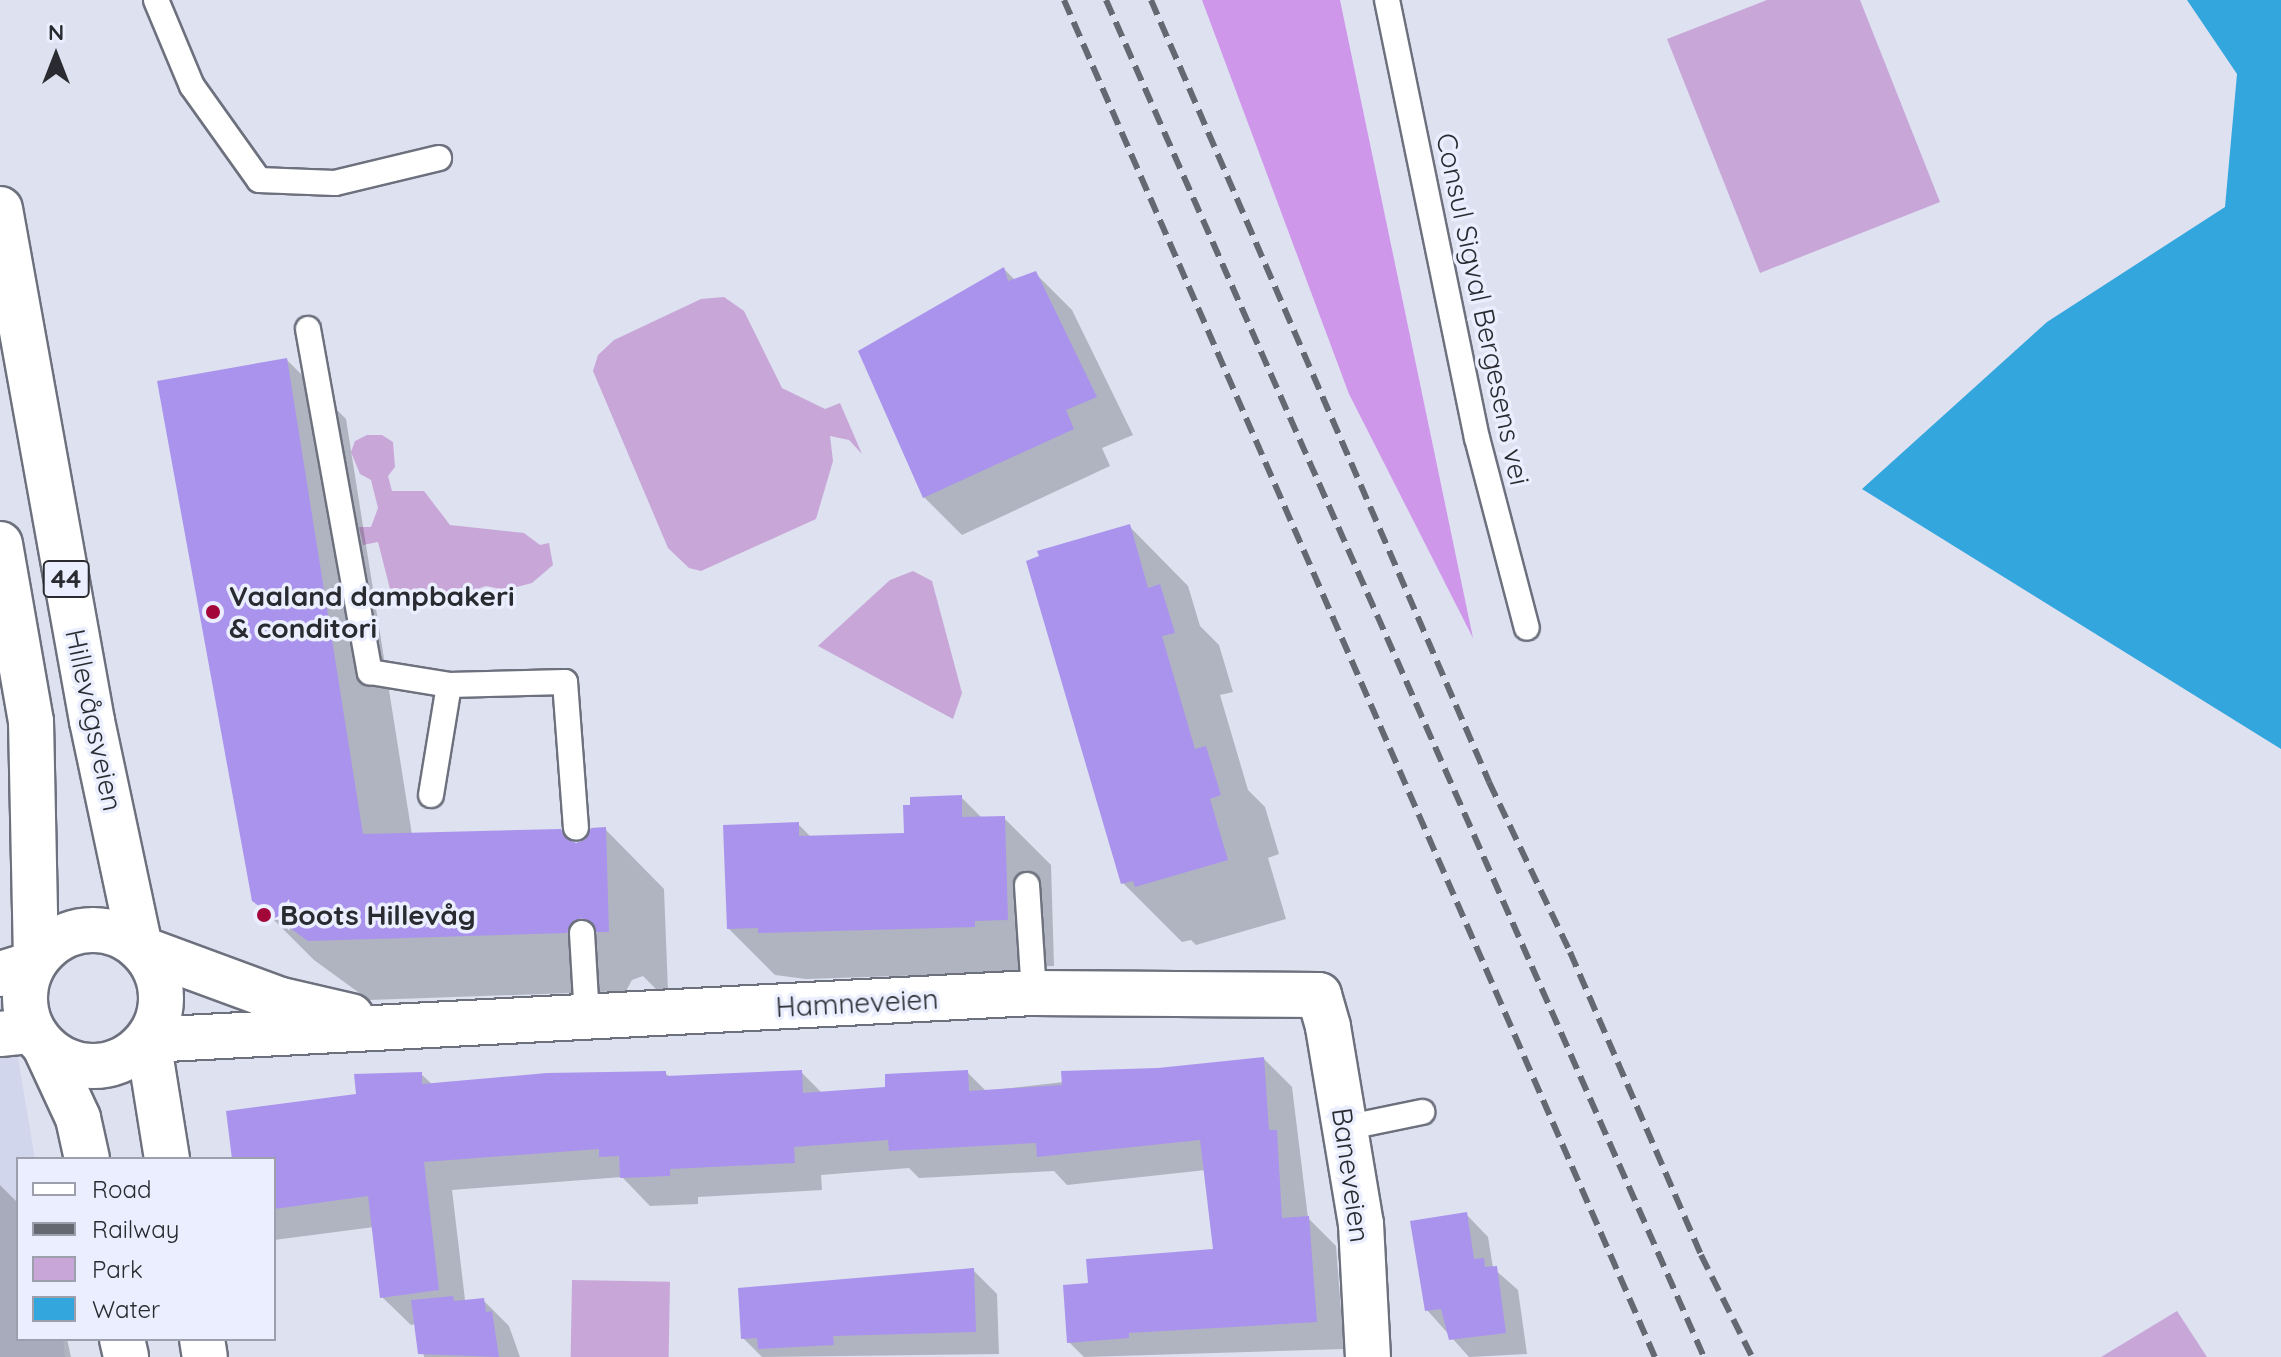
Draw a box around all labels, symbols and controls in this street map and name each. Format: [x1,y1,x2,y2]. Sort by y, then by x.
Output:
north arrow [16,16,96,96]
text: N [48,18,64,46]
street label: Consul Sigval Bergesens vei [1429,130,1537,488]
road number: 44 [42,557,90,601]
place label: Vaaland dampbakeri & conditori [229,579,515,645]
marker: Vaaland dampbakeri & conditori [204,603,222,621]
street label: Hillevågsveien [58,626,130,814]
place label: Boots Hillevåg [280,898,476,932]
marker: Boots Hillevåg [255,906,273,924]
street label: Hamneveien [775,982,939,1024]
street label: Baneveien [1325,1106,1377,1244]
legend [16,1157,276,1341]
text: Road [92,1174,152,1204]
text: Railway [92,1214,179,1244]
text: Park [92,1254,143,1284]
text: Water [92,1294,160,1324]

